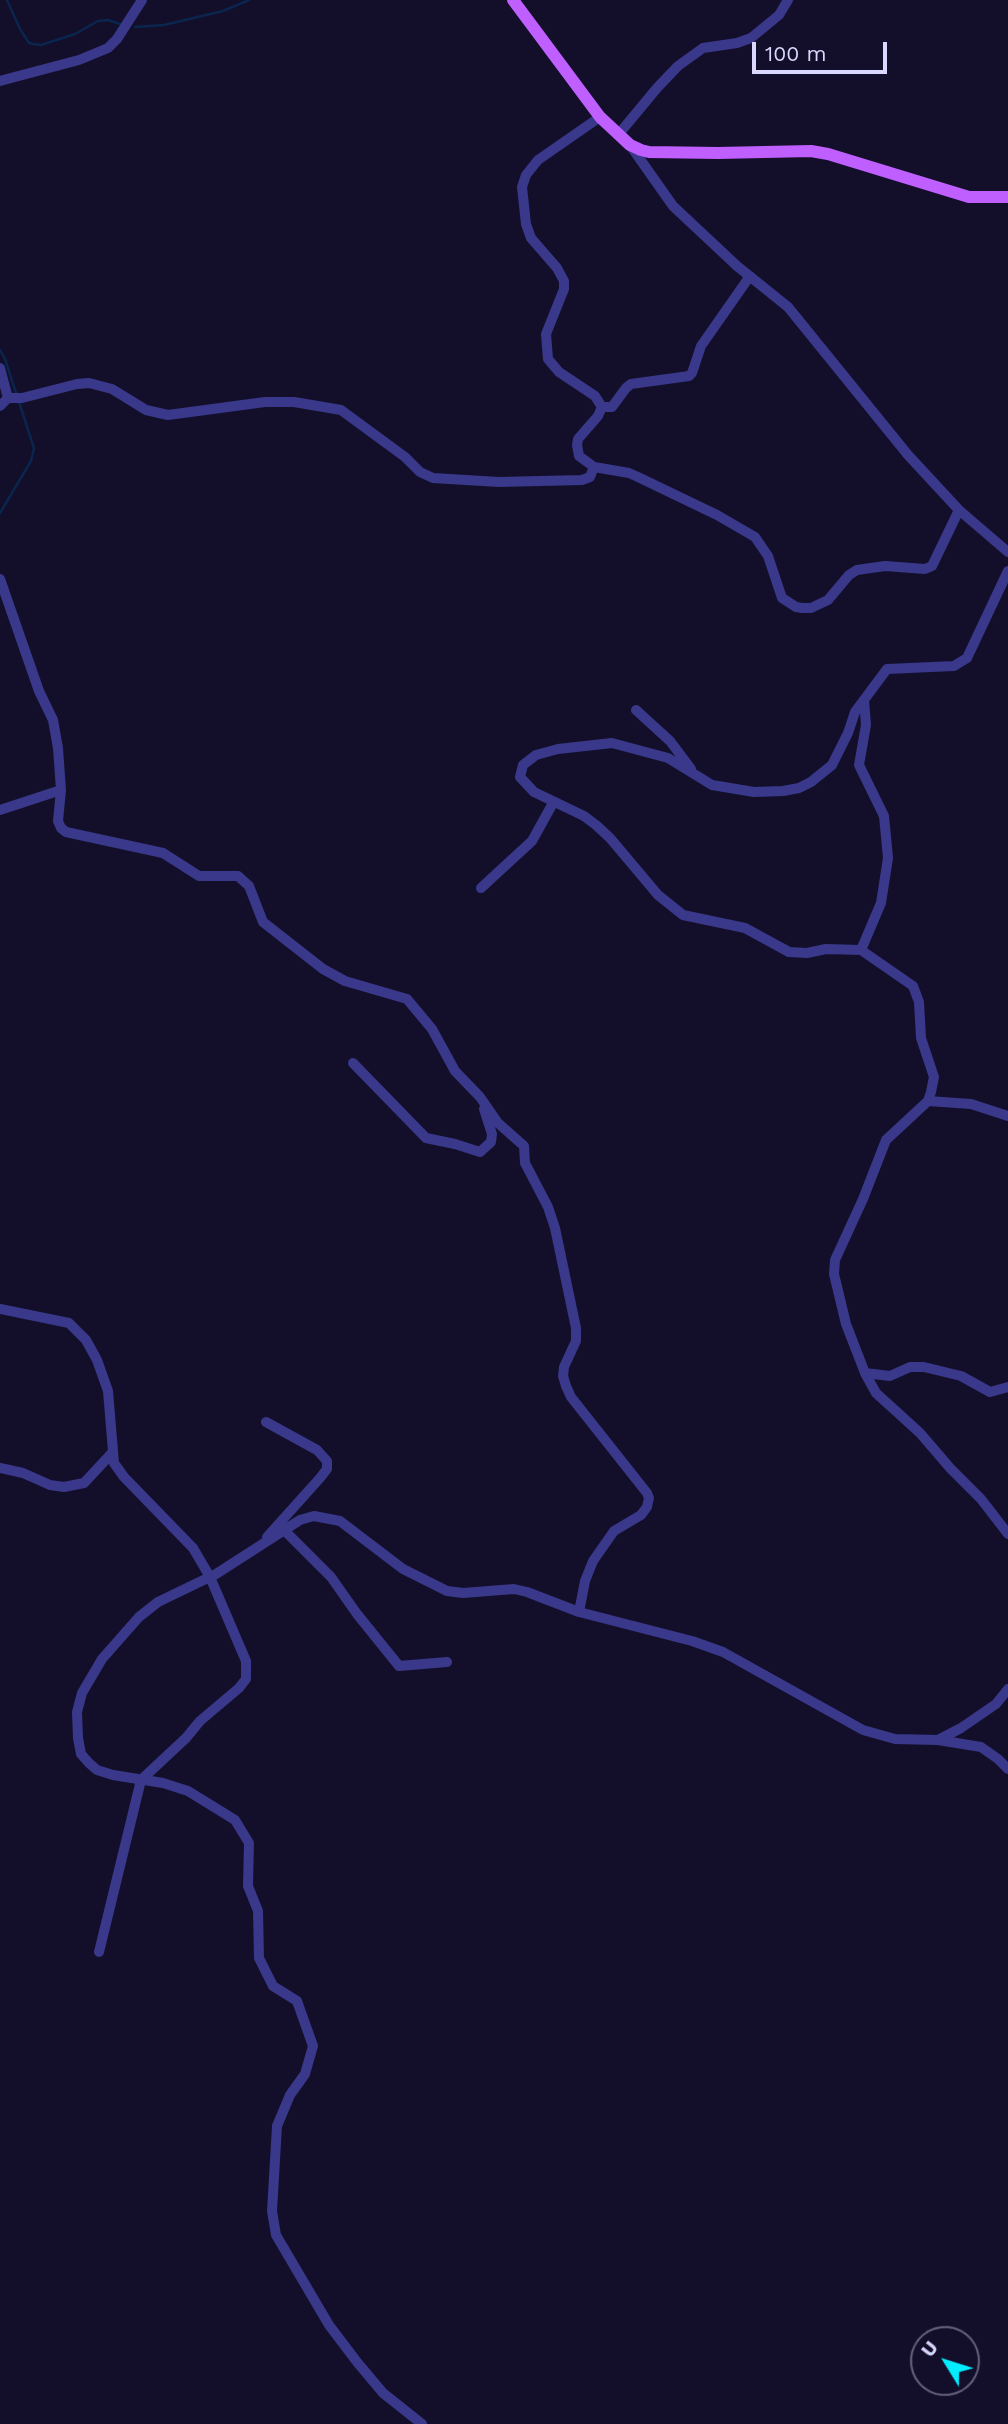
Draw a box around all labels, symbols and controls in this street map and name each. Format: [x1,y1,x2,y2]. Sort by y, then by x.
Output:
scale bar [756,28,891,72]
text: 100 m [765,41,827,66]
north arrow [910,2326,980,2396]
text: U [916,2337,943,2361]

